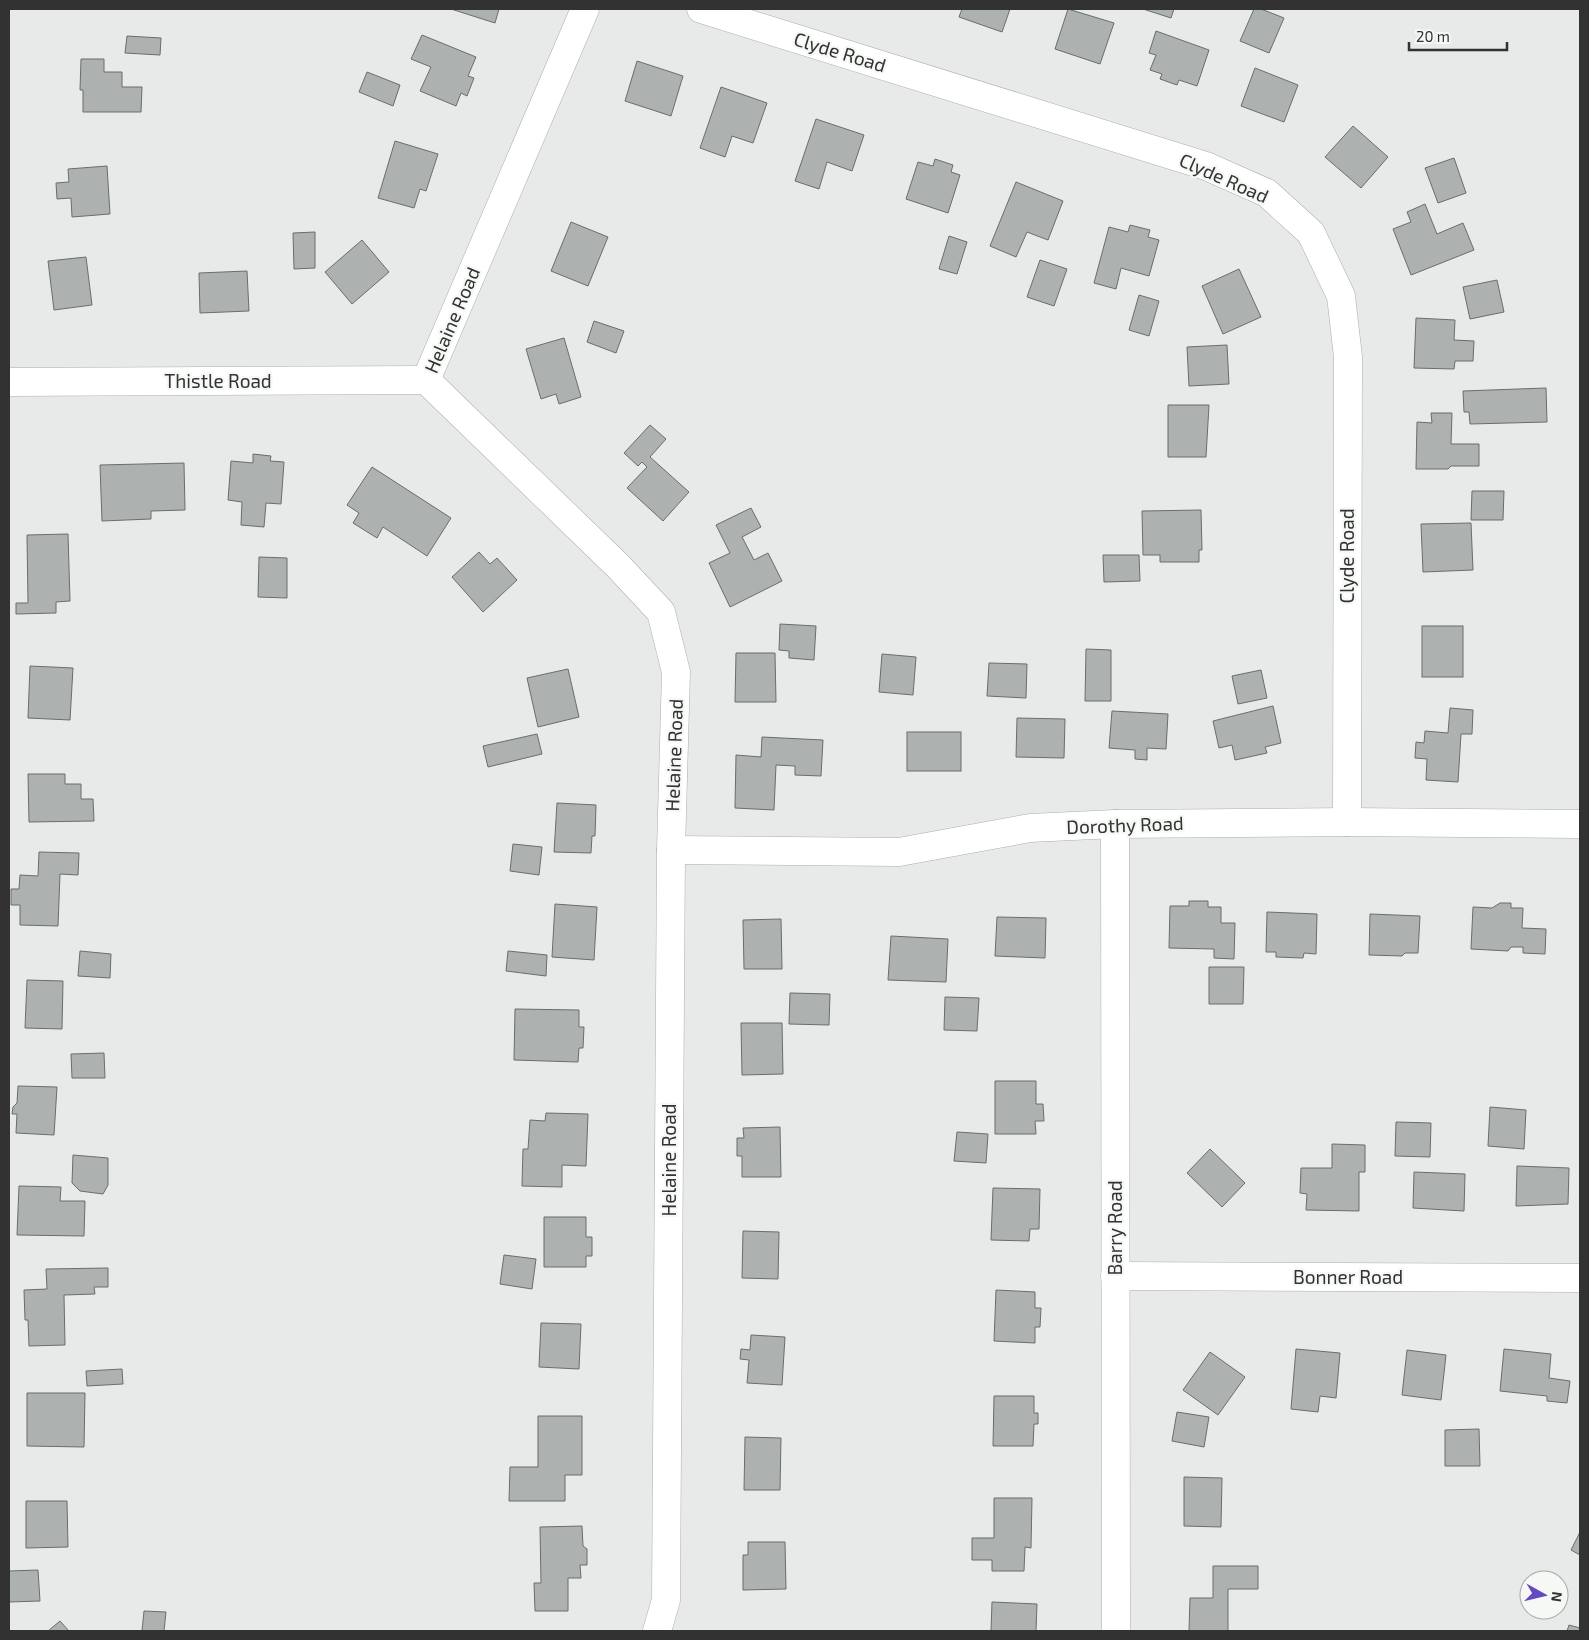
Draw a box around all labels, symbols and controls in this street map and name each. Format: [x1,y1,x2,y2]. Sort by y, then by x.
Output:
scale bar [1409,20,1506,52]
street label: Clyde Road [791,27,889,76]
text: 20 m [1416,27,1450,45]
street label: Clyde Road [1176,148,1272,207]
street label: Helaine Road [419,263,484,376]
street label: Thistle Road [164,369,272,392]
street label: Clyde Road [1335,508,1358,604]
street label: Helaine Road [660,698,687,812]
street label: Dorothy Road [1066,811,1184,838]
street label: Helaine Road [657,1104,680,1216]
street label: Barry Road [1103,1180,1126,1276]
street label: Bonner Road [1293,1265,1403,1288]
north arrow [1519,1570,1569,1620]
text: N [1548,1591,1566,1603]

